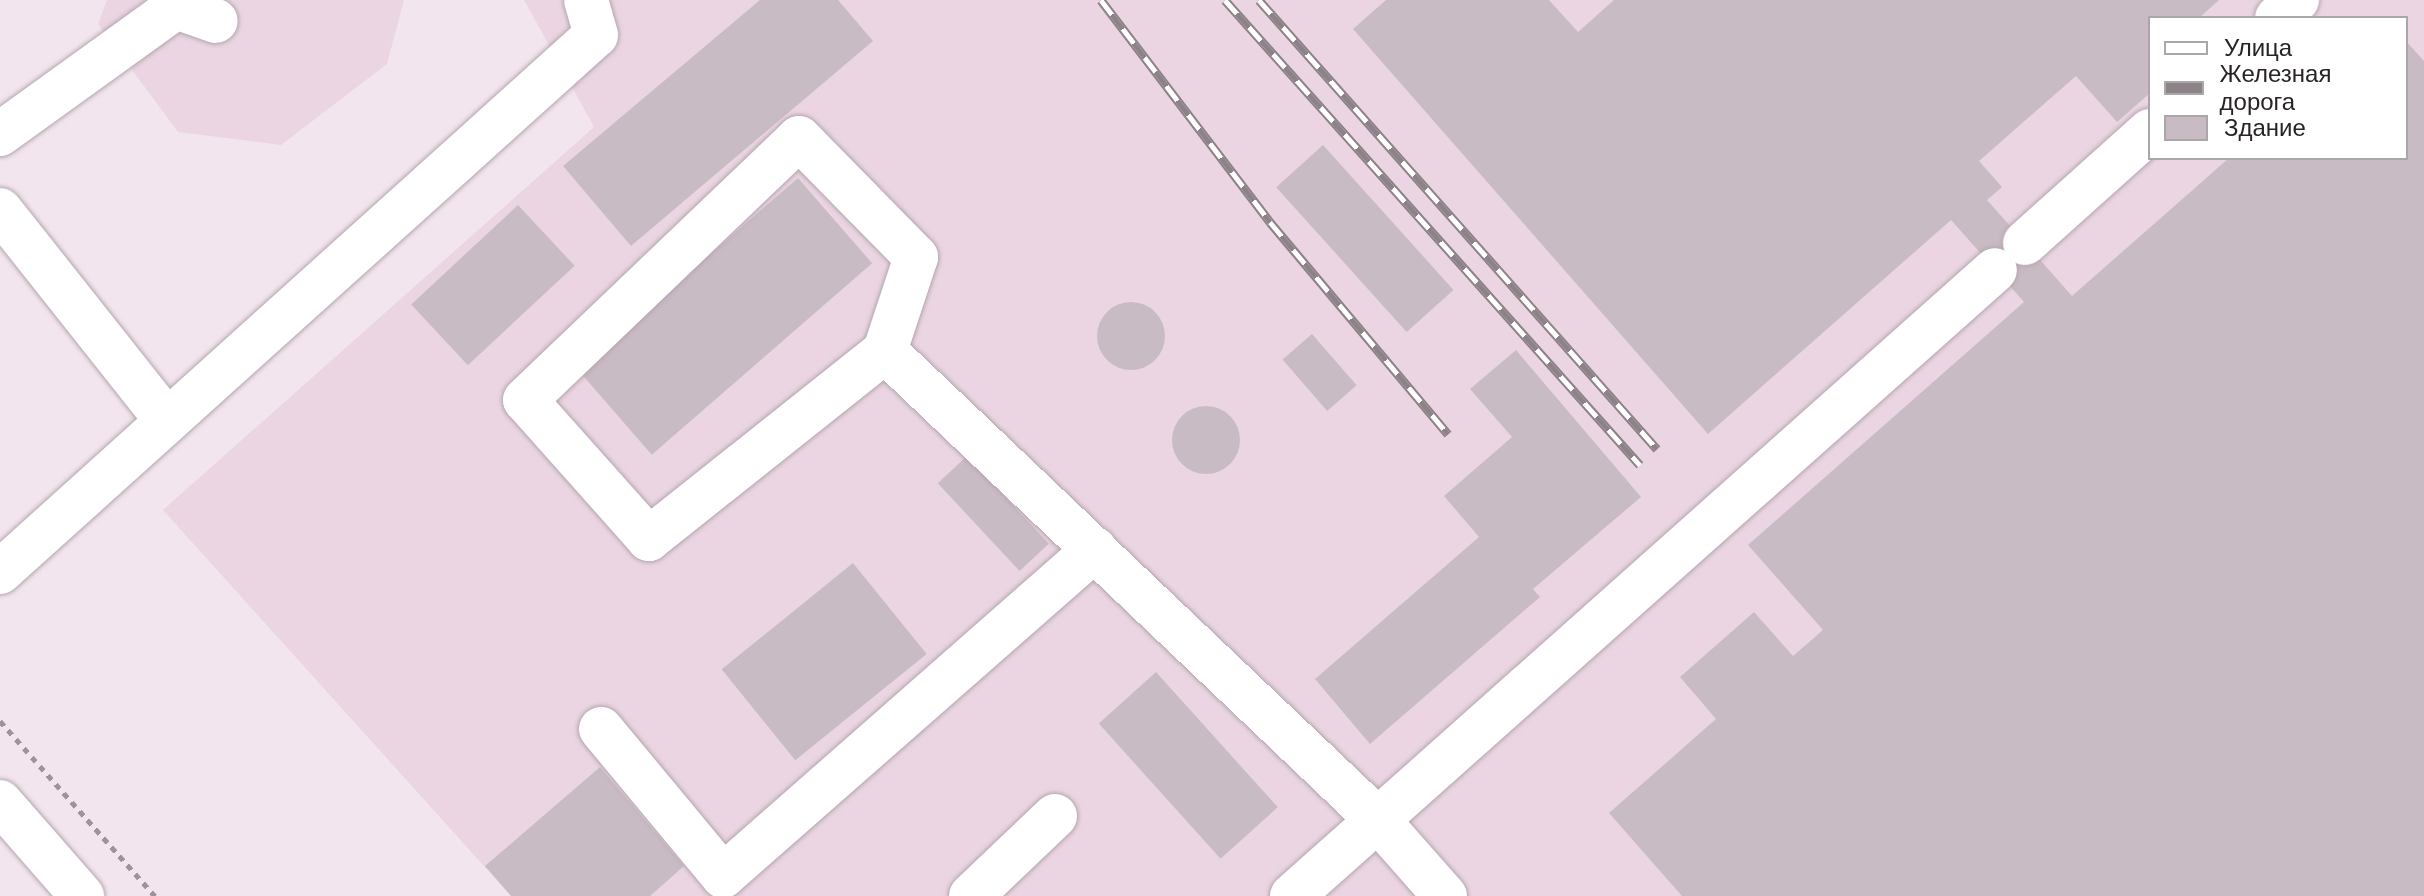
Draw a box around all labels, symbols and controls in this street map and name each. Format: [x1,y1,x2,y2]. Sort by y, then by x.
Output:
legend [2148,16,2408,160]
text: Улица [2224,34,2292,61]
text: Железная дорога [2220,60,2331,115]
text: Здание [2224,114,2306,141]

